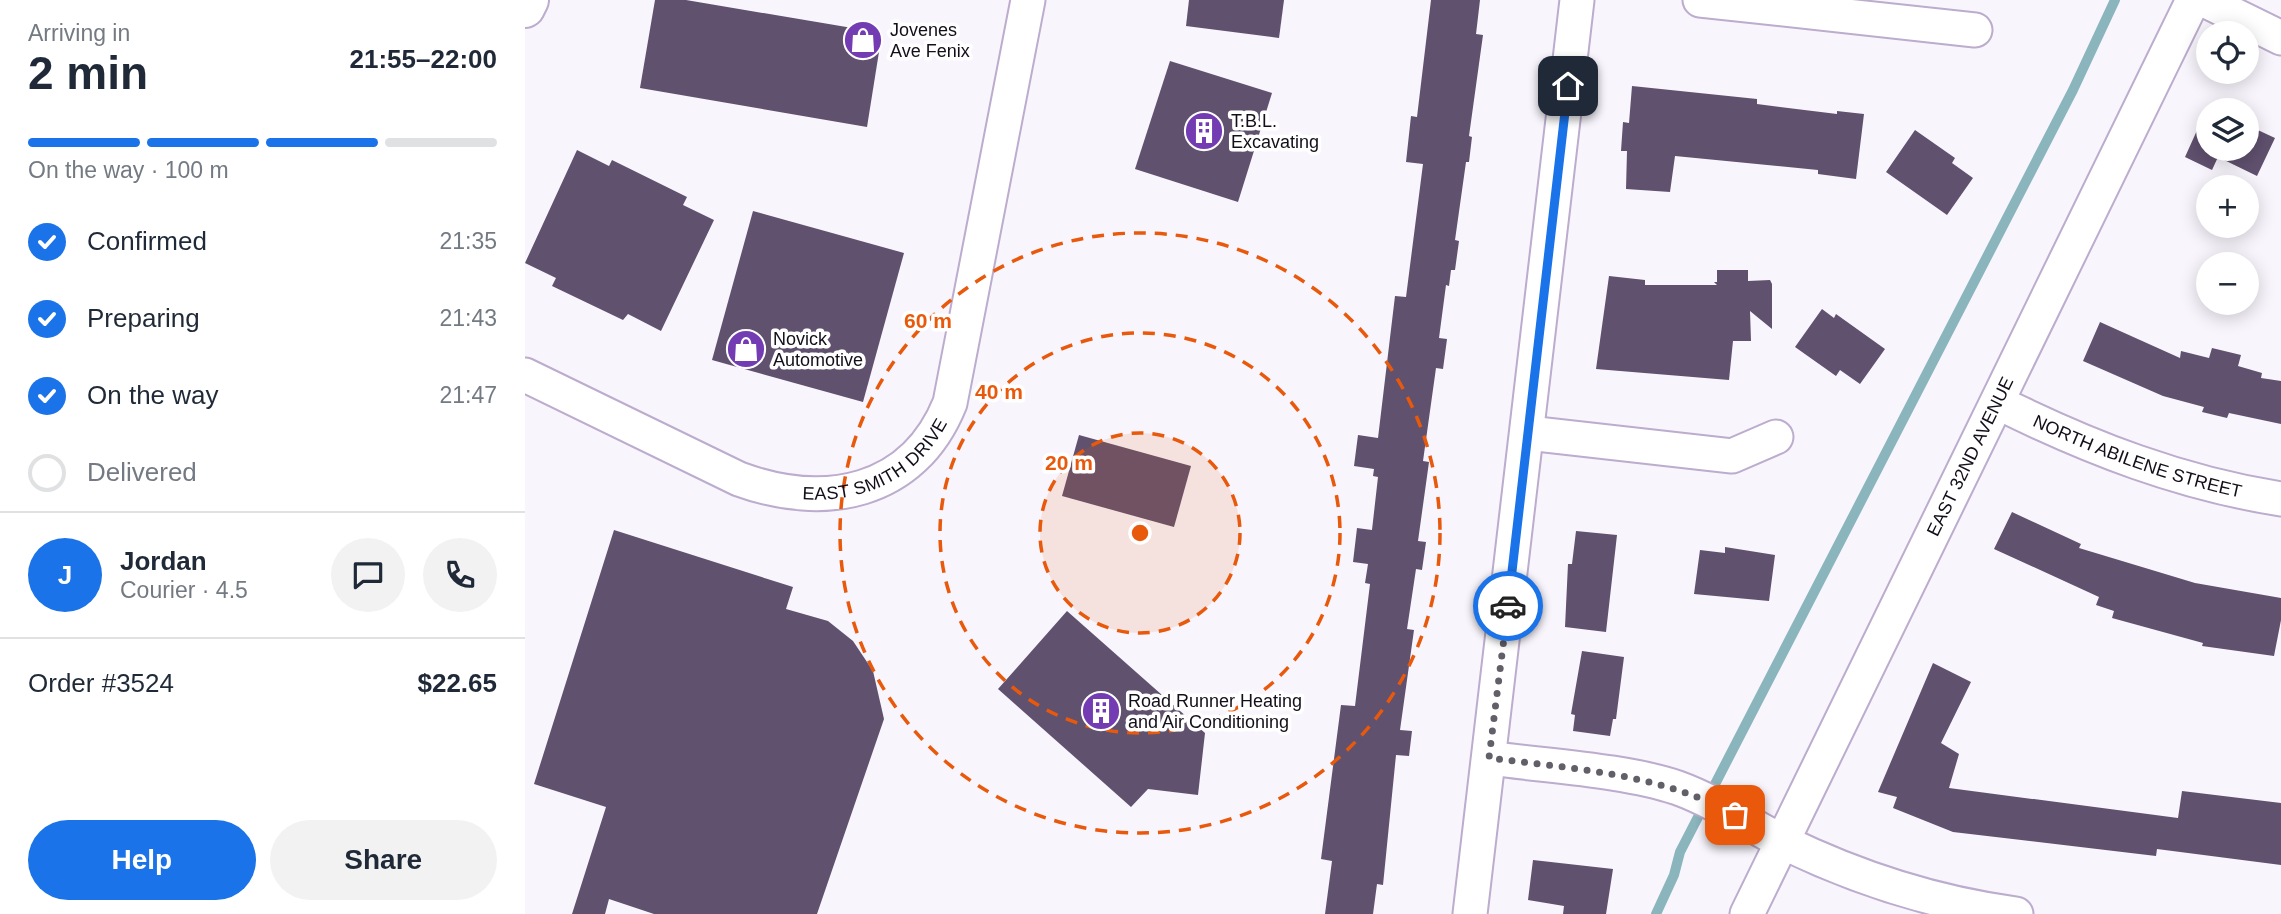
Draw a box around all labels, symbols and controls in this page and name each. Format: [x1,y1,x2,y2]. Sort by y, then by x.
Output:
shop icon: Jovenes Ave Fenix [842,19,884,61]
text: Arriving in [28,20,130,46]
place label: Jovenes Ave Fenix [890,20,970,61]
map controls [2196,21,2259,315]
button: locate [2196,21,2259,84]
text: 21:55–22:00 [350,44,497,74]
text: 2 min [28,47,148,99]
pin [1538,56,1598,116]
icon: home [1549,67,1587,105]
button: layers [2196,98,2259,161]
building icon: T.B.L. Excavating [1183,110,1225,152]
place label: T.B.L. Excavating [1231,111,1319,152]
text: On the way · 100 m [28,157,229,183]
button: + [2196,175,2259,238]
icon: check [28,223,66,261]
text: Confirmed [87,226,207,256]
text: 21:35 [439,228,497,254]
button: − [2196,252,2259,315]
icon: check [28,300,66,338]
text: Preparing [87,303,200,333]
text: 21:43 [439,305,497,331]
text: 60 m [904,309,952,332]
shop icon: Novick Automotive [725,328,767,370]
place label: Novick Automotive [773,329,863,370]
street label: EAST 32ND AVENUE [1923,374,2017,539]
icon: check [28,377,66,415]
text: On the way [87,380,219,410]
text: 40 m [975,380,1023,403]
text: 21:47 [439,382,497,408]
street label: NORTH ABILENE STREET [2030,411,2244,501]
street label: EAST SMITH DRIVE [802,415,951,504]
text: 20 m [1045,451,1093,474]
text: Delivered [87,457,197,487]
centre of rings [1128,521,1152,545]
button: chat [331,538,405,612]
button: phone [423,538,497,612]
text: Jordan [120,546,207,576]
text: J [58,560,72,590]
courier [1473,571,1543,641]
text: Courier · 4.5 [120,577,248,603]
icon: car [1489,587,1527,625]
text: Order #3524 [28,668,174,698]
text: $22.65 [417,668,497,698]
building icon: Road Runner Heating and Air Conditioning [1080,690,1122,732]
place label: Road Runner Heating and Air Conditioning [1128,691,1302,732]
pin [1705,785,1765,845]
icon: bag [1716,796,1754,834]
button: Help [28,820,256,900]
button: Share [270,820,497,900]

